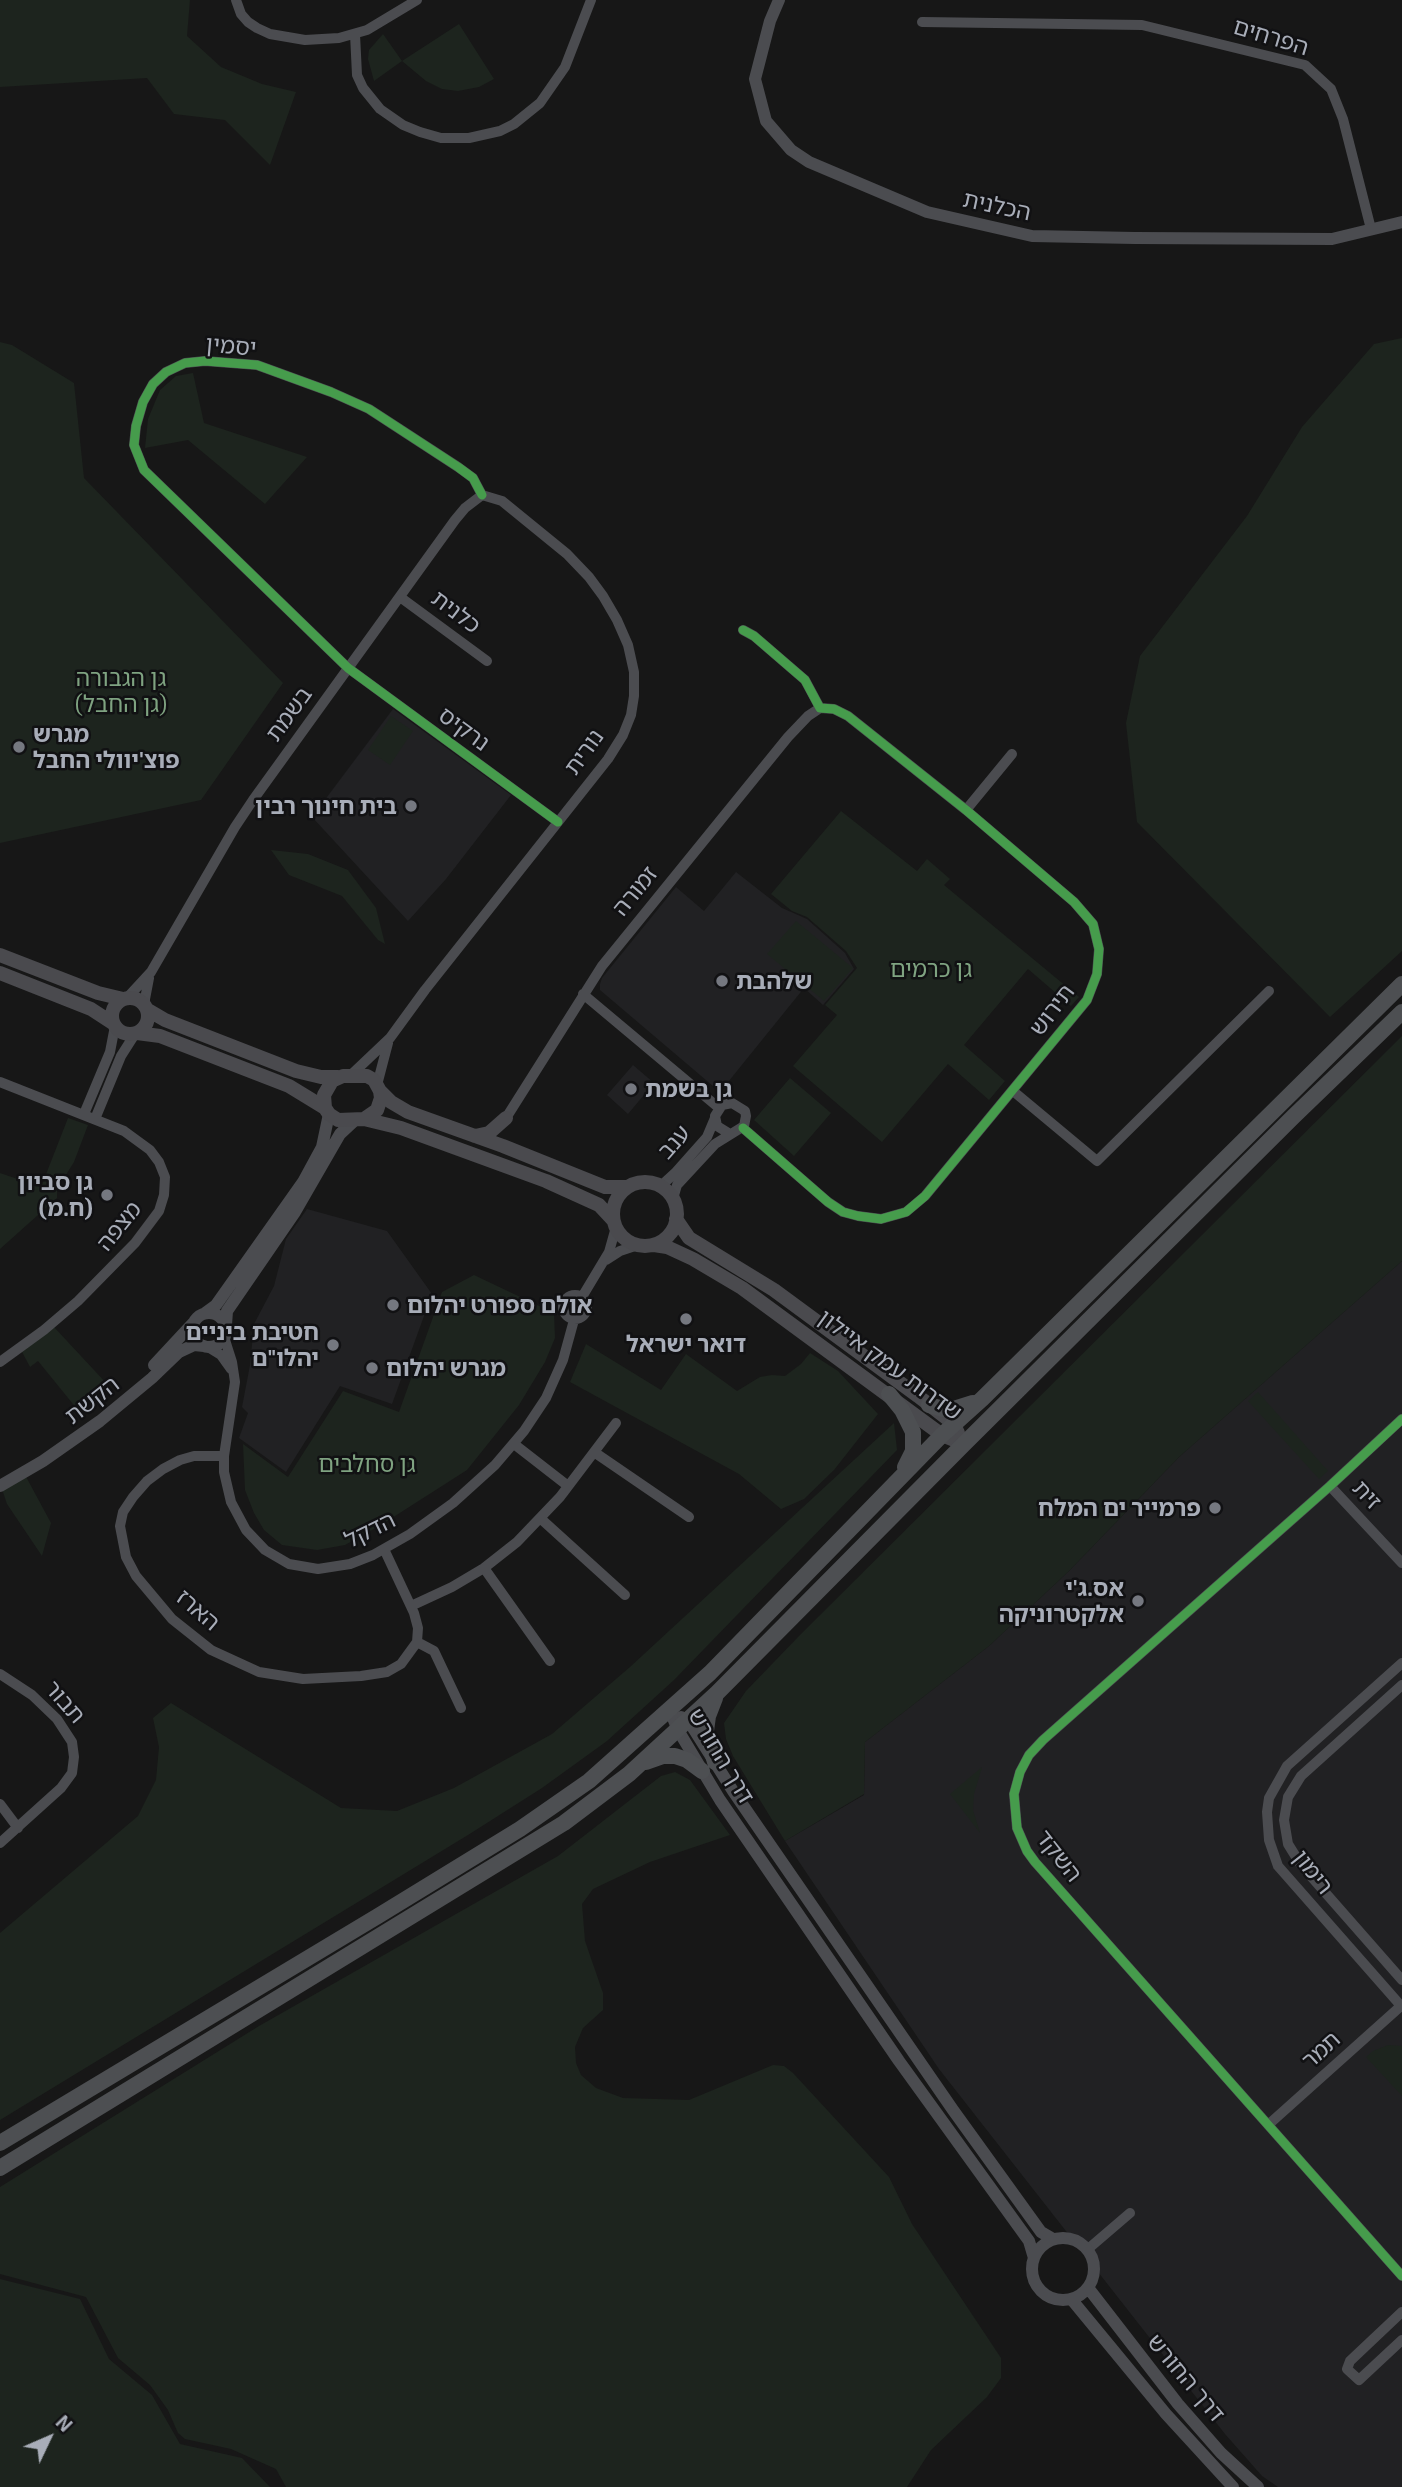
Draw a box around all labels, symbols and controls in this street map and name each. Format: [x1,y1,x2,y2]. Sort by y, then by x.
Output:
street label: הפרחים [1230,12,1312,62]
street label: הכלנית [961,185,1033,227]
street label: יסמין [204,330,258,362]
street label: כלנית [426,585,486,639]
park label: גן הגבורה (גן החבל) [75,664,167,718]
street label: בשמת [260,681,318,747]
street label: נרקיס [433,701,495,757]
place label: מגרש פוצ'יוולי החבל [33,720,180,774]
street label: נורית [558,724,610,780]
marker: מגרש פוצ'יוולי החבל [11,739,27,755]
place label: בית חינוך רבין [255,792,397,820]
marker: בית חינוך רבין [403,798,419,814]
street label: זמורה [607,861,663,921]
park label: גן כרמים [890,955,972,983]
place label: שלהבת [736,967,812,995]
marker: שלהבת [714,973,730,989]
street label: תירוש [1024,979,1080,1041]
place label: גן בשמת [645,1075,732,1103]
marker: גן בשמת [623,1081,639,1097]
street label: ענב [652,1120,696,1164]
place label: גן סביון (ח.מ) [18,1168,93,1222]
marker: גן סביון (ח.מ) [99,1187,115,1203]
street label: מצפה [91,1196,147,1256]
place label: אולם ספורט יהלום [407,1291,592,1319]
marker: אולם ספורט יהלום [385,1297,401,1313]
street label: שדרות עמק איילון [813,1304,967,1426]
marker: דואר ישראל [678,1311,694,1327]
place label: חטיבת ביניים יהלו"ם [186,1318,319,1372]
place label: דואר ישראל [626,1330,746,1358]
marker: חטיבת ביניים יהלו"ם [325,1337,341,1353]
place label: מגרש יהלום [386,1354,506,1382]
marker: מגרש יהלום [364,1360,380,1376]
street label: הקשת [59,1370,125,1430]
park label: גן סחלבים [318,1450,416,1478]
street label: זית [1347,1475,1387,1515]
place label: פרמייר ים המלח [1038,1494,1201,1522]
marker: פרמייר ים המלח [1207,1500,1223,1516]
street label: הדקל [340,1506,400,1554]
place label: אס.ג'י אלקטרוניקה [999,1574,1124,1628]
street label: הארז [171,1584,225,1636]
marker: אס.ג'י אלקטרוניקה [1130,1593,1146,1609]
street label: תבור [39,1675,91,1729]
street label: דרך החורש [682,1703,760,1809]
street label: השקד [1030,1825,1088,1887]
street label: רימון [1287,1844,1339,1900]
street label: תמר [1296,2026,1346,2074]
street label: דרך החורש [1141,2328,1231,2428]
north arrow [14,2403,84,2473]
text: N [51,2410,78,2436]

